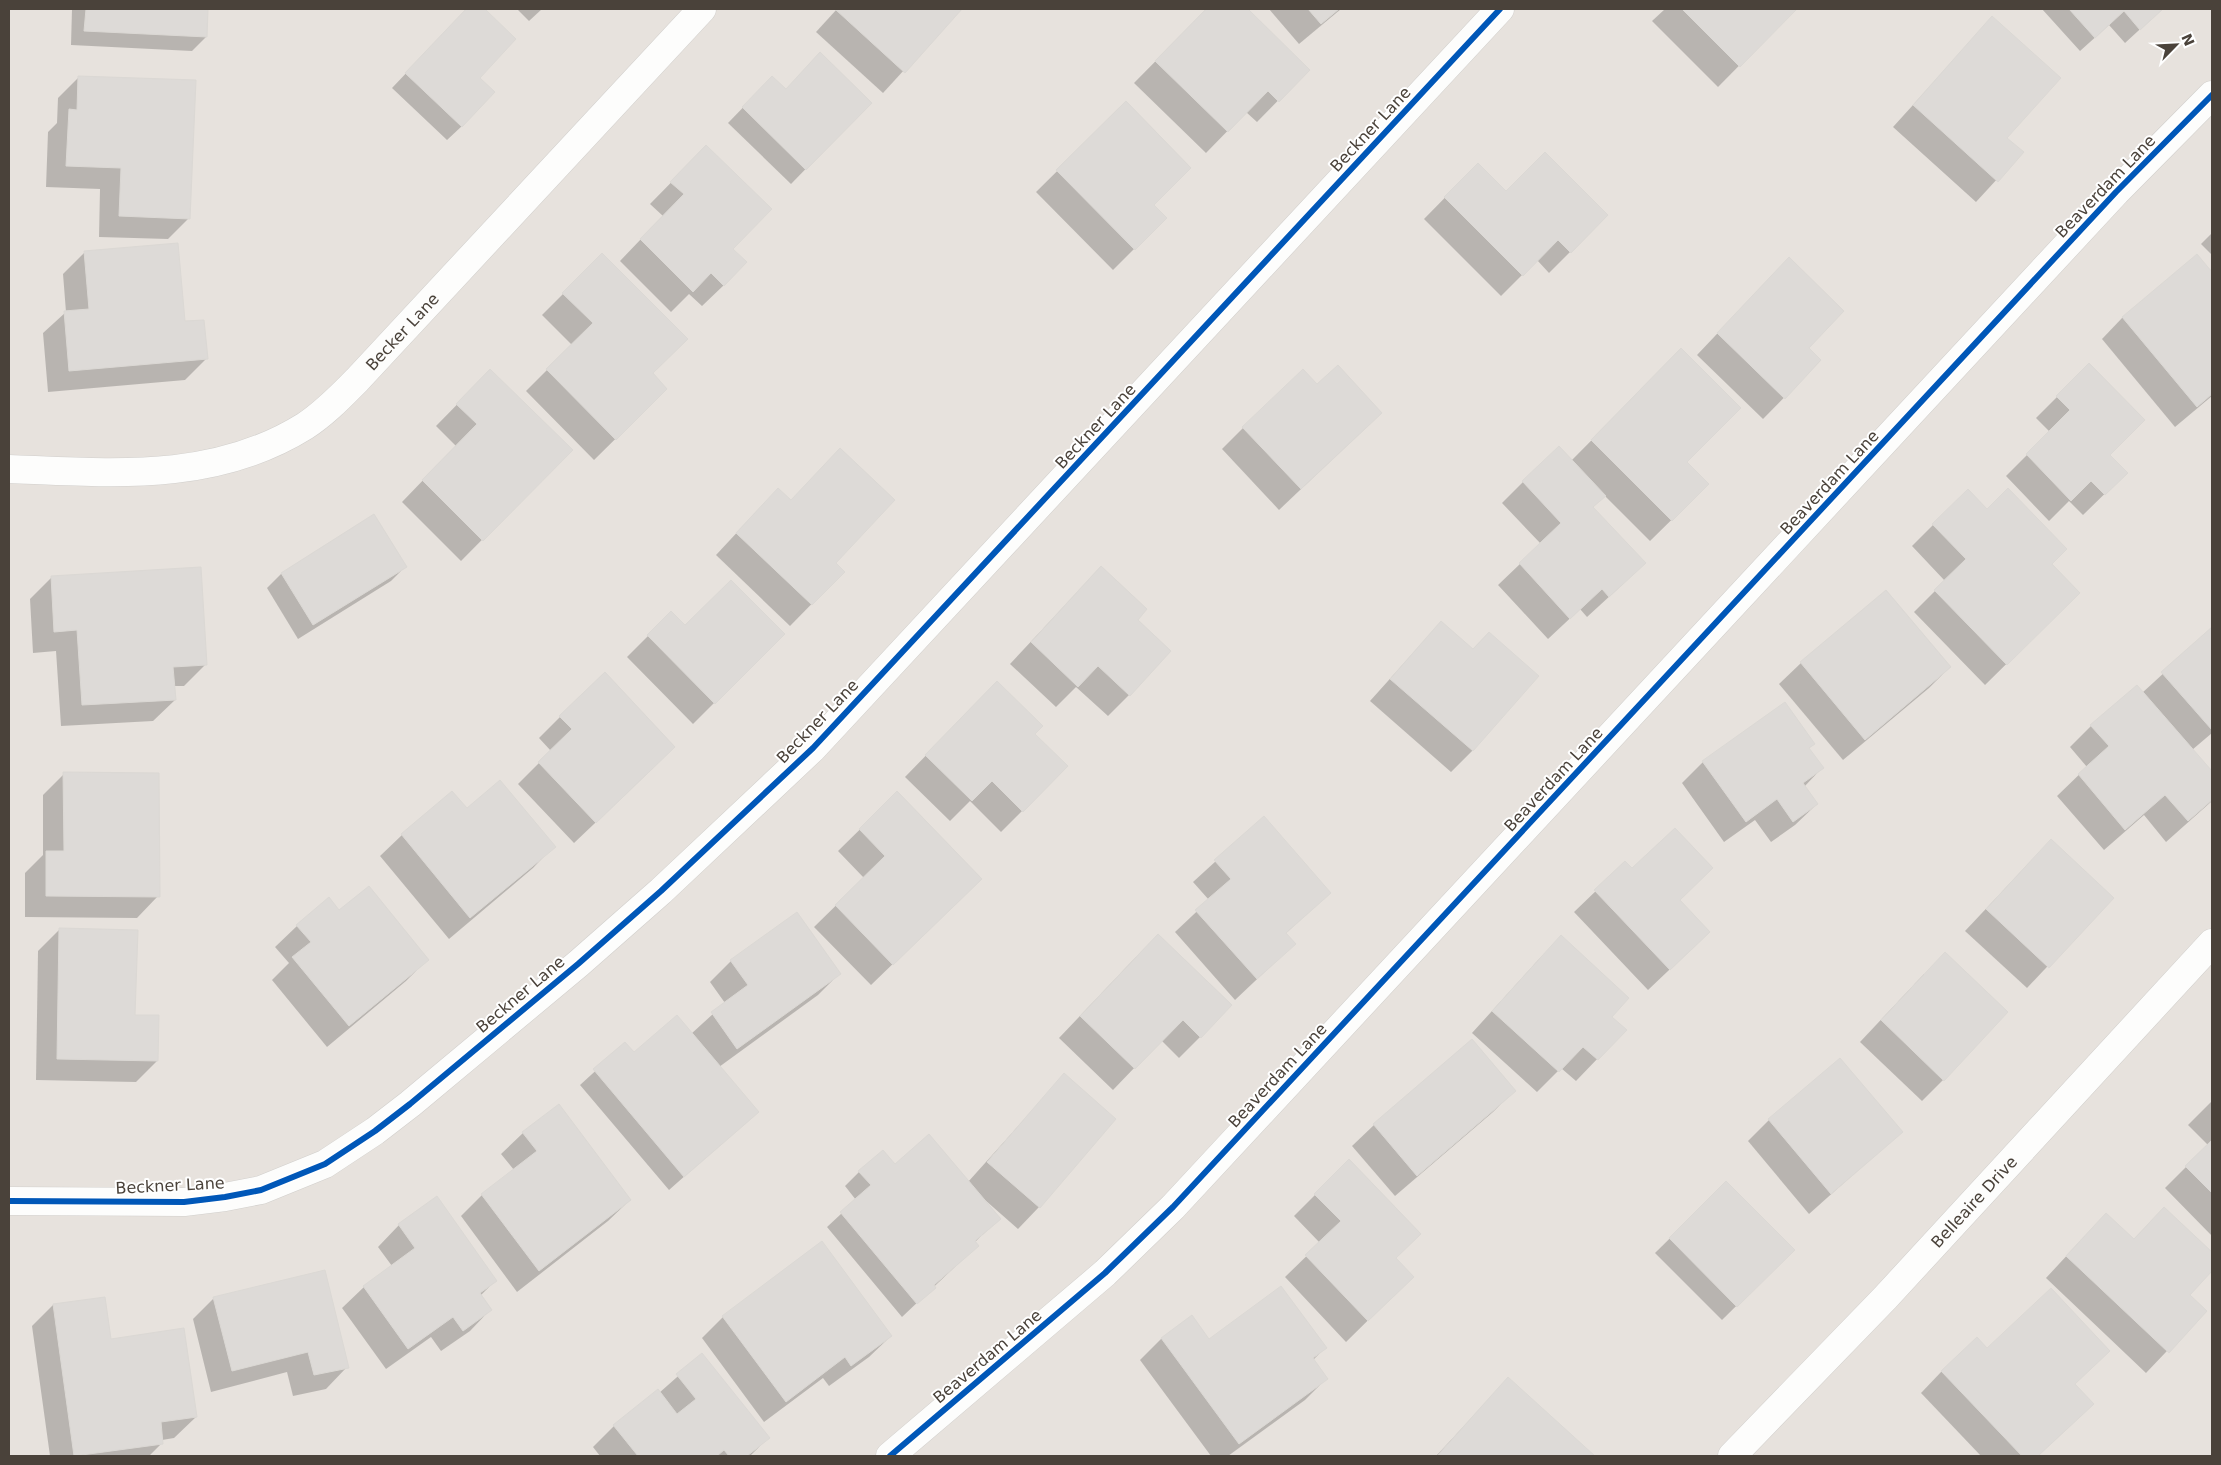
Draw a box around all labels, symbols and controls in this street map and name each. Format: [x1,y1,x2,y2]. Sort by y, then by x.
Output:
north arrow [2151,20,2201,70]
text: N [2178,31,2198,48]
street label: Beckner Lane [1326,83,1415,176]
street label: Beaverdam Lane [2051,131,2159,242]
street label: Becker Lane [362,289,443,374]
street label: Beckner Lane [1051,380,1140,473]
street label: Beaverdam Lane [1776,426,1883,538]
street label: Beckner Lane [773,675,862,767]
street label: Beaverdam Lane [1500,723,1607,835]
street label: Beckner Lane [472,952,568,1037]
street label: Beaverdam Lane [1224,1019,1331,1131]
street label: Belleaire Drive [1927,1152,2021,1252]
street label: Beckner Lane [115,1173,225,1198]
street label: Beaverdam Lane [929,1306,1045,1407]

